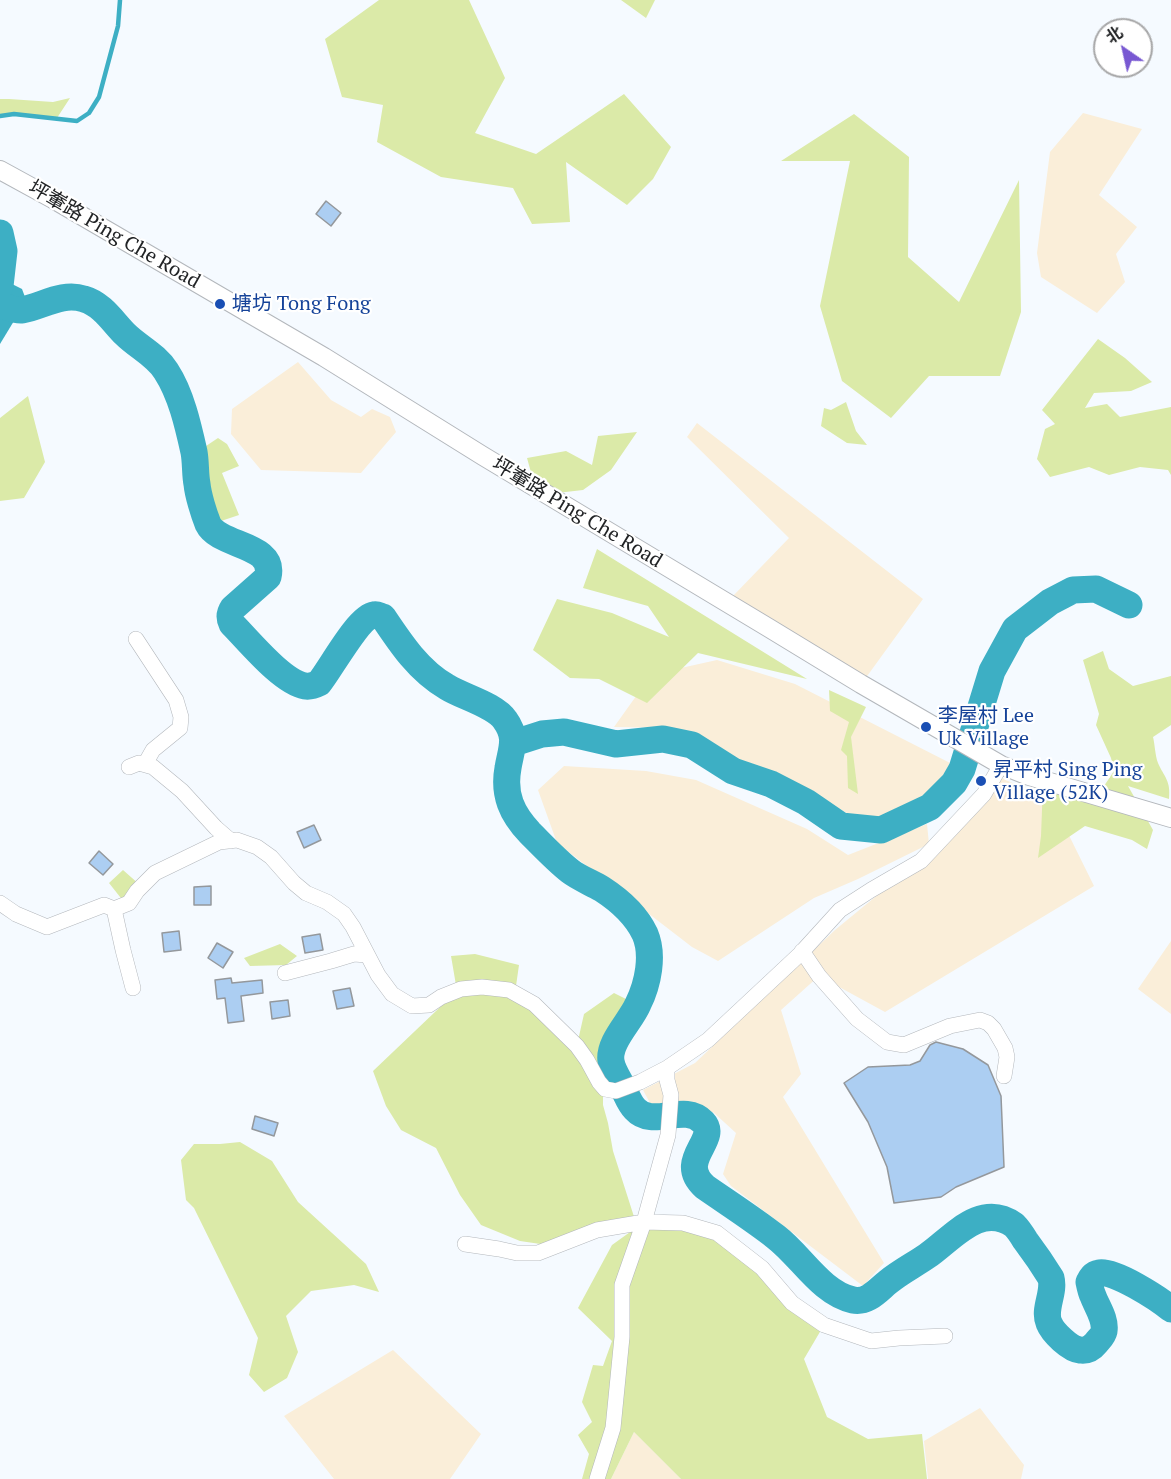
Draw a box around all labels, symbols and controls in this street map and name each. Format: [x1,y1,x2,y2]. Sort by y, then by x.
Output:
north arrow [1093,18,1153,78]
text: 北 [1101,21,1127,48]
street label: 坪輋路 Ping Che Road [24,176,204,294]
place label: 塘坊 Tong Fong [232,292,371,316]
marker: 塘坊 Tong Fong [213,297,227,311]
street label: 坪輋路 Ping Che Road [488,453,666,573]
place label: 李屋村 Lee Uk Village [938,704,1034,751]
marker: 李屋村 Lee Uk Village [919,720,933,734]
place label: 昇平村 Sing Ping Village (52K) [993,758,1142,805]
marker: 昇平村 Sing Ping Village (52K) [974,774,988,788]

